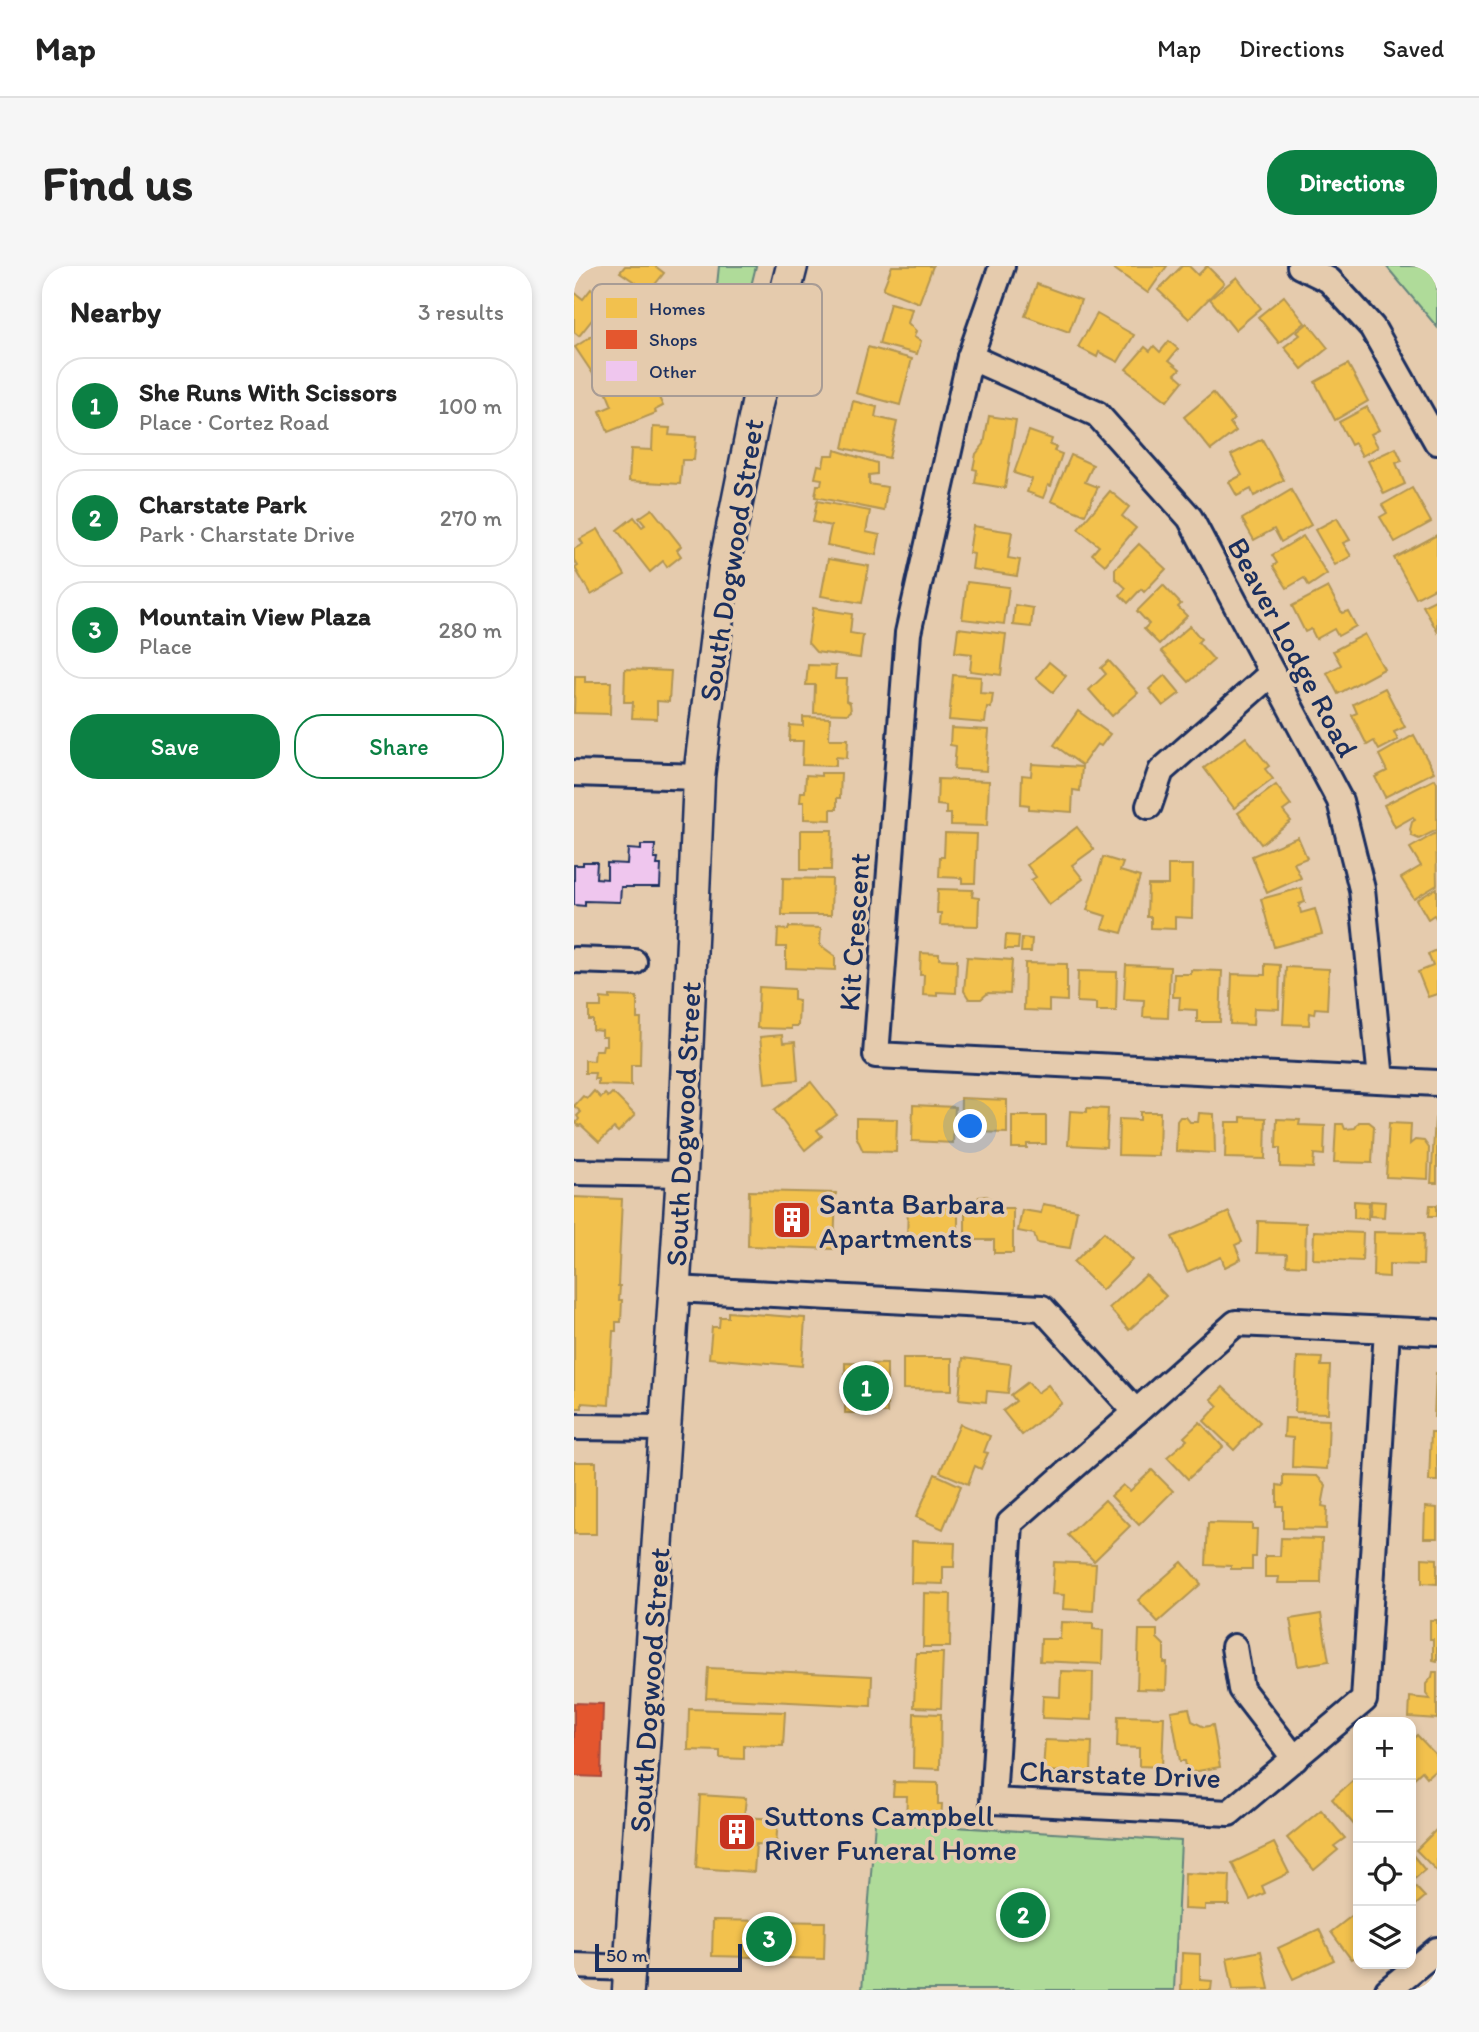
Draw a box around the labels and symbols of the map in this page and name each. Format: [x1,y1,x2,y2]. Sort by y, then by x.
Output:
legend [592,284,822,396]
text: Homes [649,297,705,320]
text: Shops [649,328,698,351]
text: Other [649,360,697,383]
street label: South Dogwood Street [690,416,772,704]
street label: Beaver Lodge Road [1219,531,1367,763]
street label: Kit Crescent [830,851,878,1013]
street label: South Dogwood Street [657,981,709,1267]
your location [953,1109,987,1143]
place label: Santa Barbara Apartments [819,1185,1005,1256]
building icon: Santa Barbara Apartments [771,1199,813,1241]
pin: 1 [843,1362,889,1414]
street label: South Dogwood Street [621,1546,677,1834]
street label: Charstate Drive [1018,1752,1222,1796]
place label: Suttons Campbell River Funeral Home [764,1797,1017,1868]
building icon: Suttons Campbell River Funeral Home [716,1811,758,1853]
pin: 2 [1000,1889,1046,1941]
pin: 3 [746,1913,792,1965]
scale bar [595,1941,742,1973]

